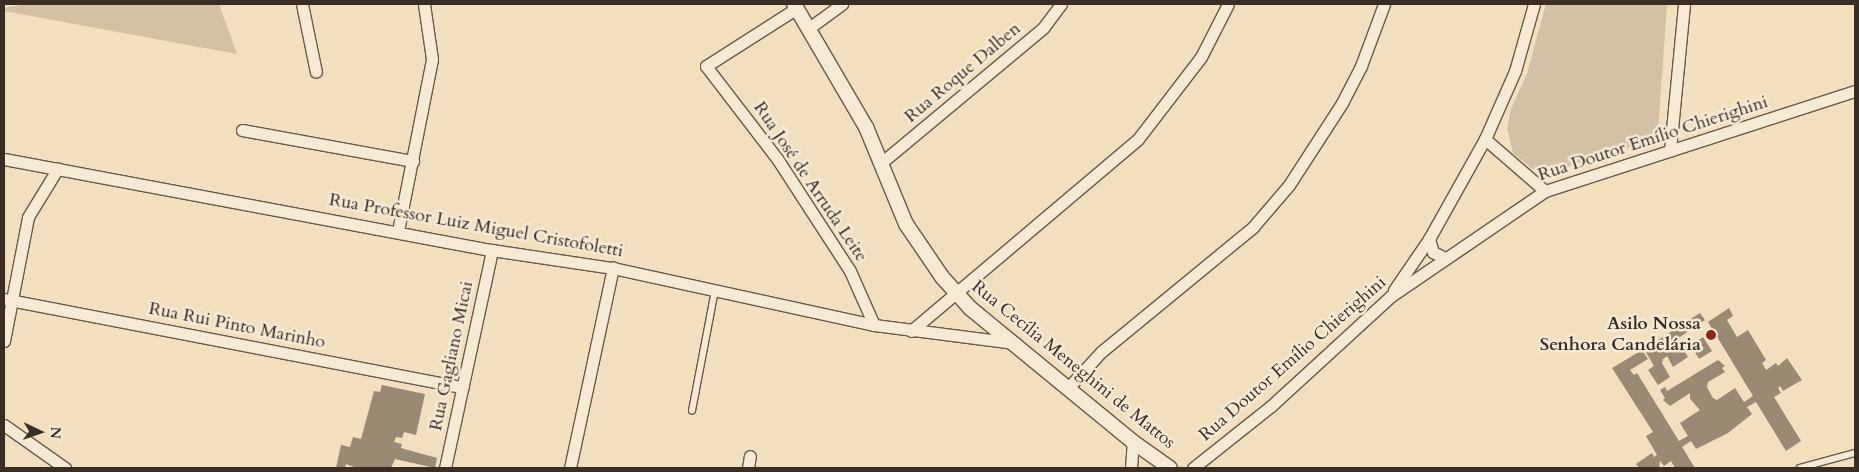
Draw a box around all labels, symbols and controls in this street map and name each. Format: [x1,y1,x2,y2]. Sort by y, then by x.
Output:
street label: Rua Roque Dalben [901,18,1025,128]
street label: Rua Doutor Emílio Chierighini [1535,92,1771,186]
street label: Rua José de Arruda Leite [748,98,872,266]
street label: Rua Professor Luiz Miguel Cristofoletti [327,189,625,263]
street label: Rua Doutor Emílio Chierighini [1195,272,1391,446]
street label: Rua Cecília Meneghini de Mattos [967,276,1179,454]
street label: Rua Gagliano Micai [426,279,478,433]
street label: Rua Rui Pinto Marinho [147,298,327,354]
place label: Asilo Nossa Senhora Candelária [1540,314,1701,356]
marker: Asilo Nossa Senhora Candelária [1705,329,1717,341]
north arrow [15,407,65,457]
text: N [46,426,65,439]

